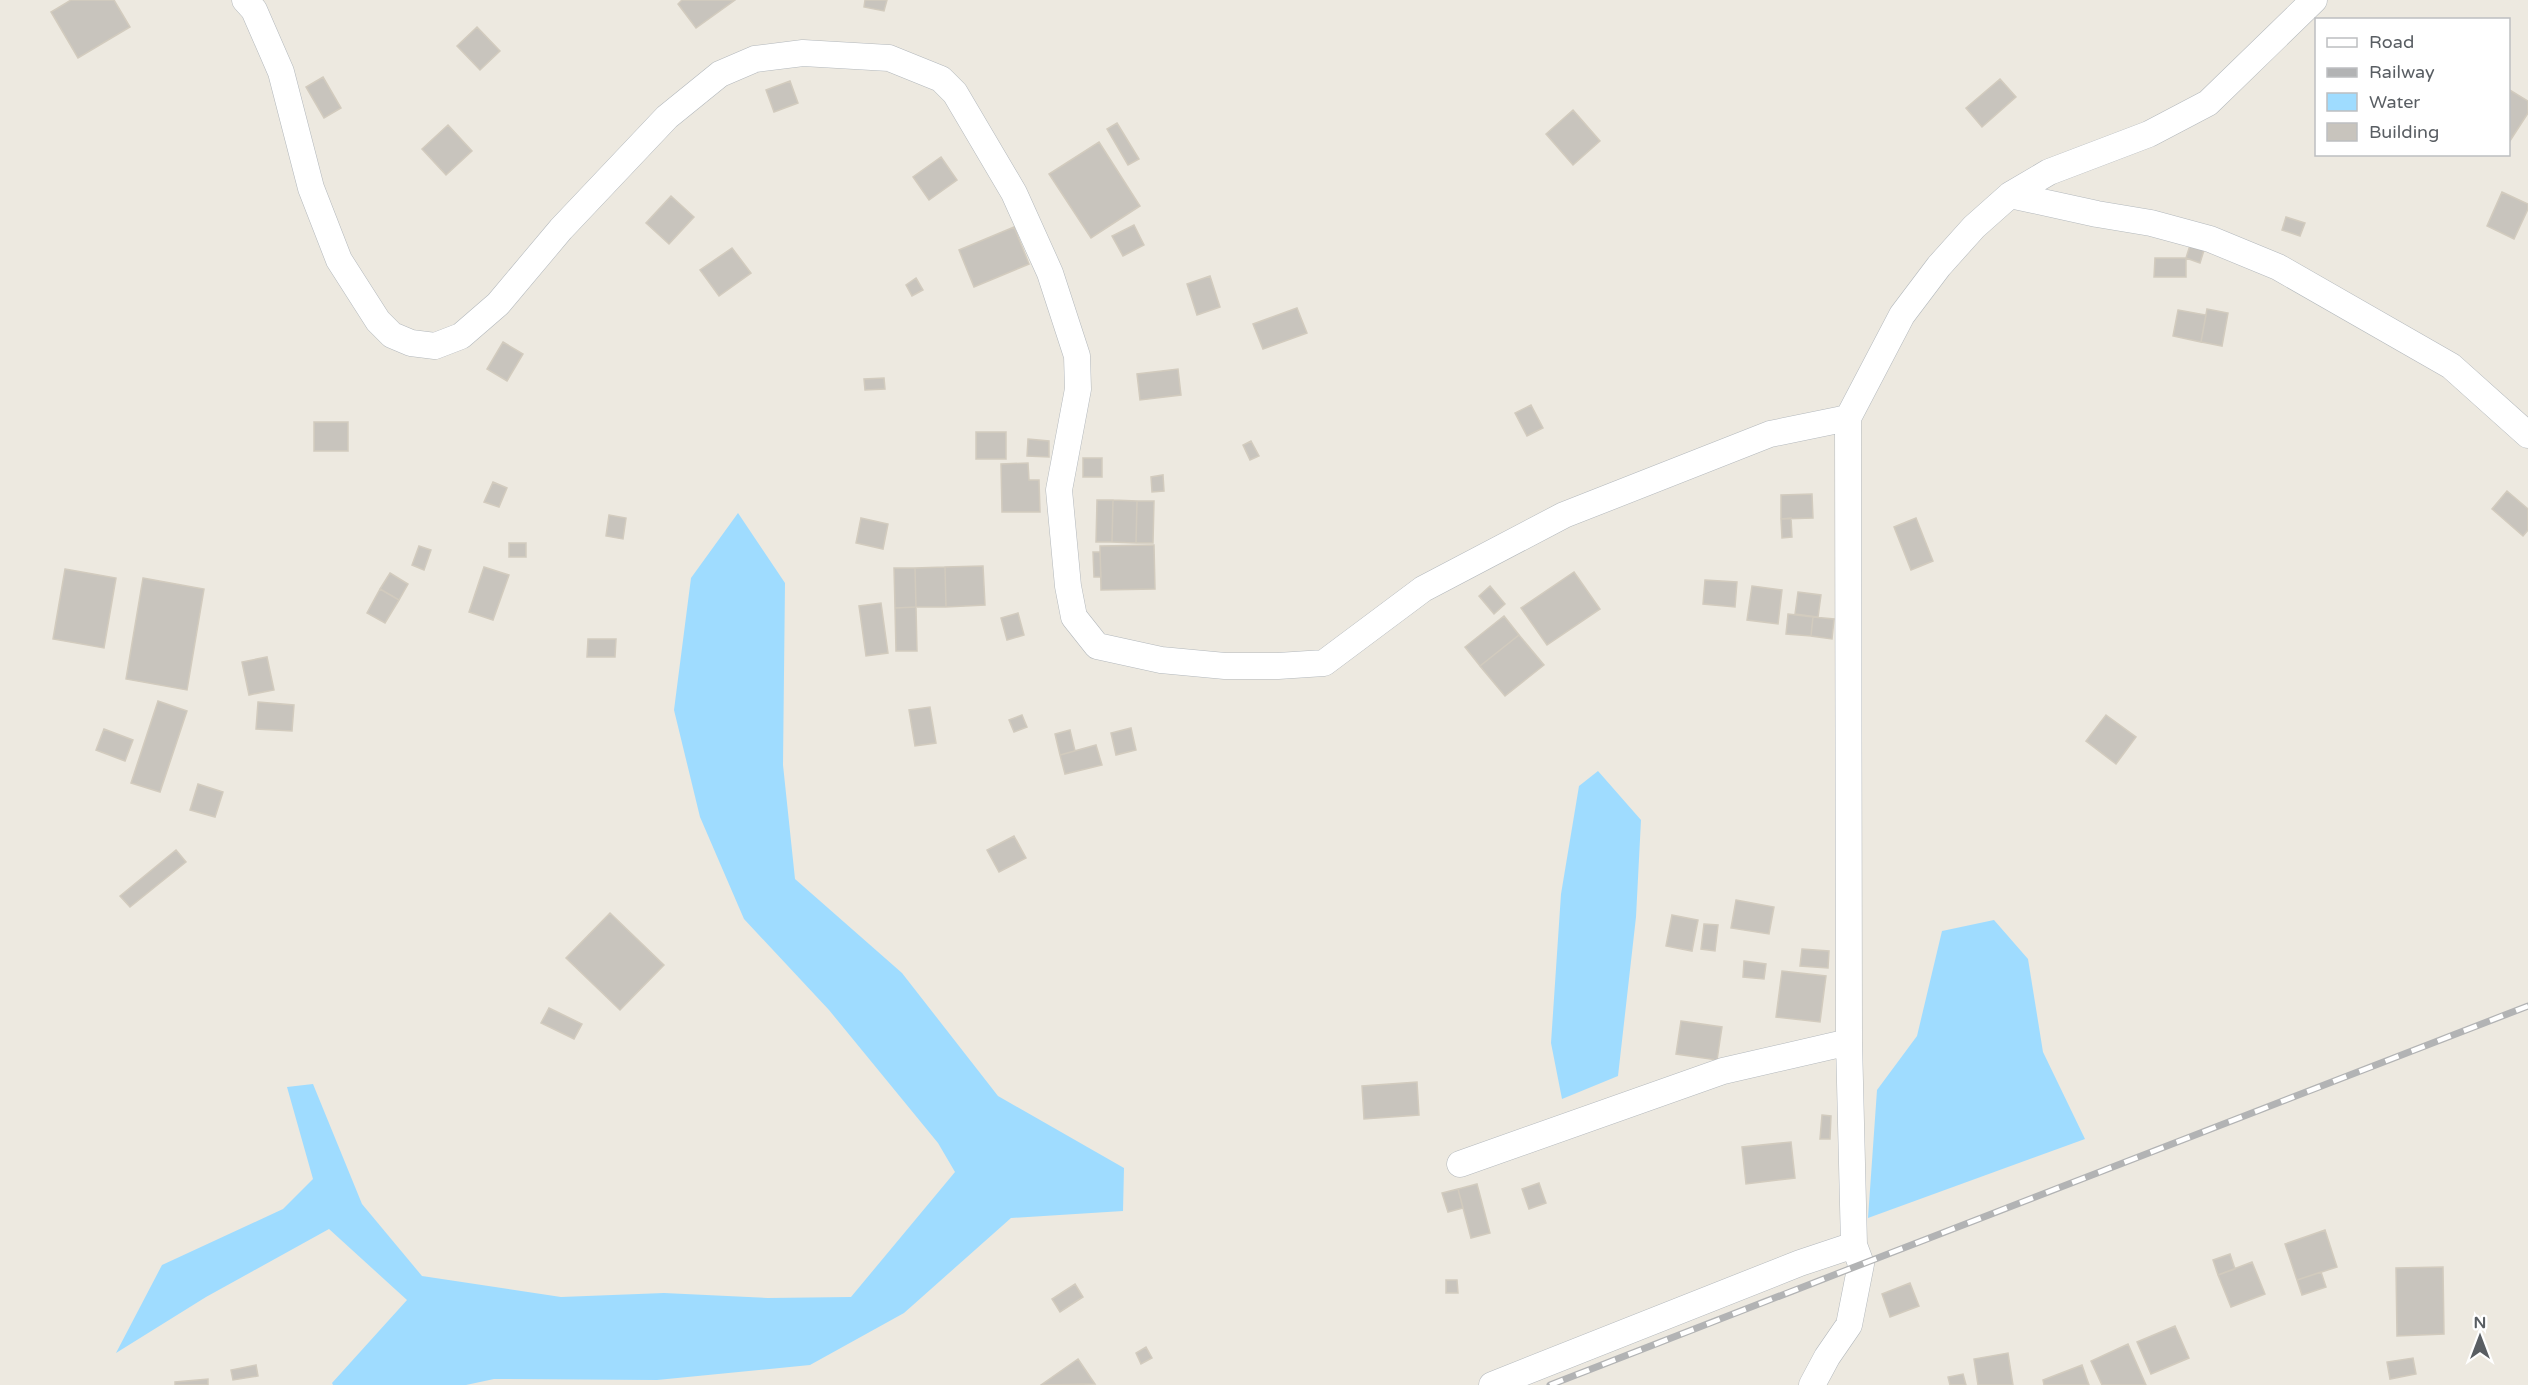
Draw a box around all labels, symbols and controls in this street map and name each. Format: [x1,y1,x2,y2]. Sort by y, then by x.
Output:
legend [2315,18,2510,156]
text: Road [2369,31,2414,53]
text: Railway [2369,61,2435,83]
text: Water [2369,91,2420,113]
text: Building [2369,121,2439,143]
north arrow [2450,1307,2510,1367]
text: N [2474,1313,2486,1333]

